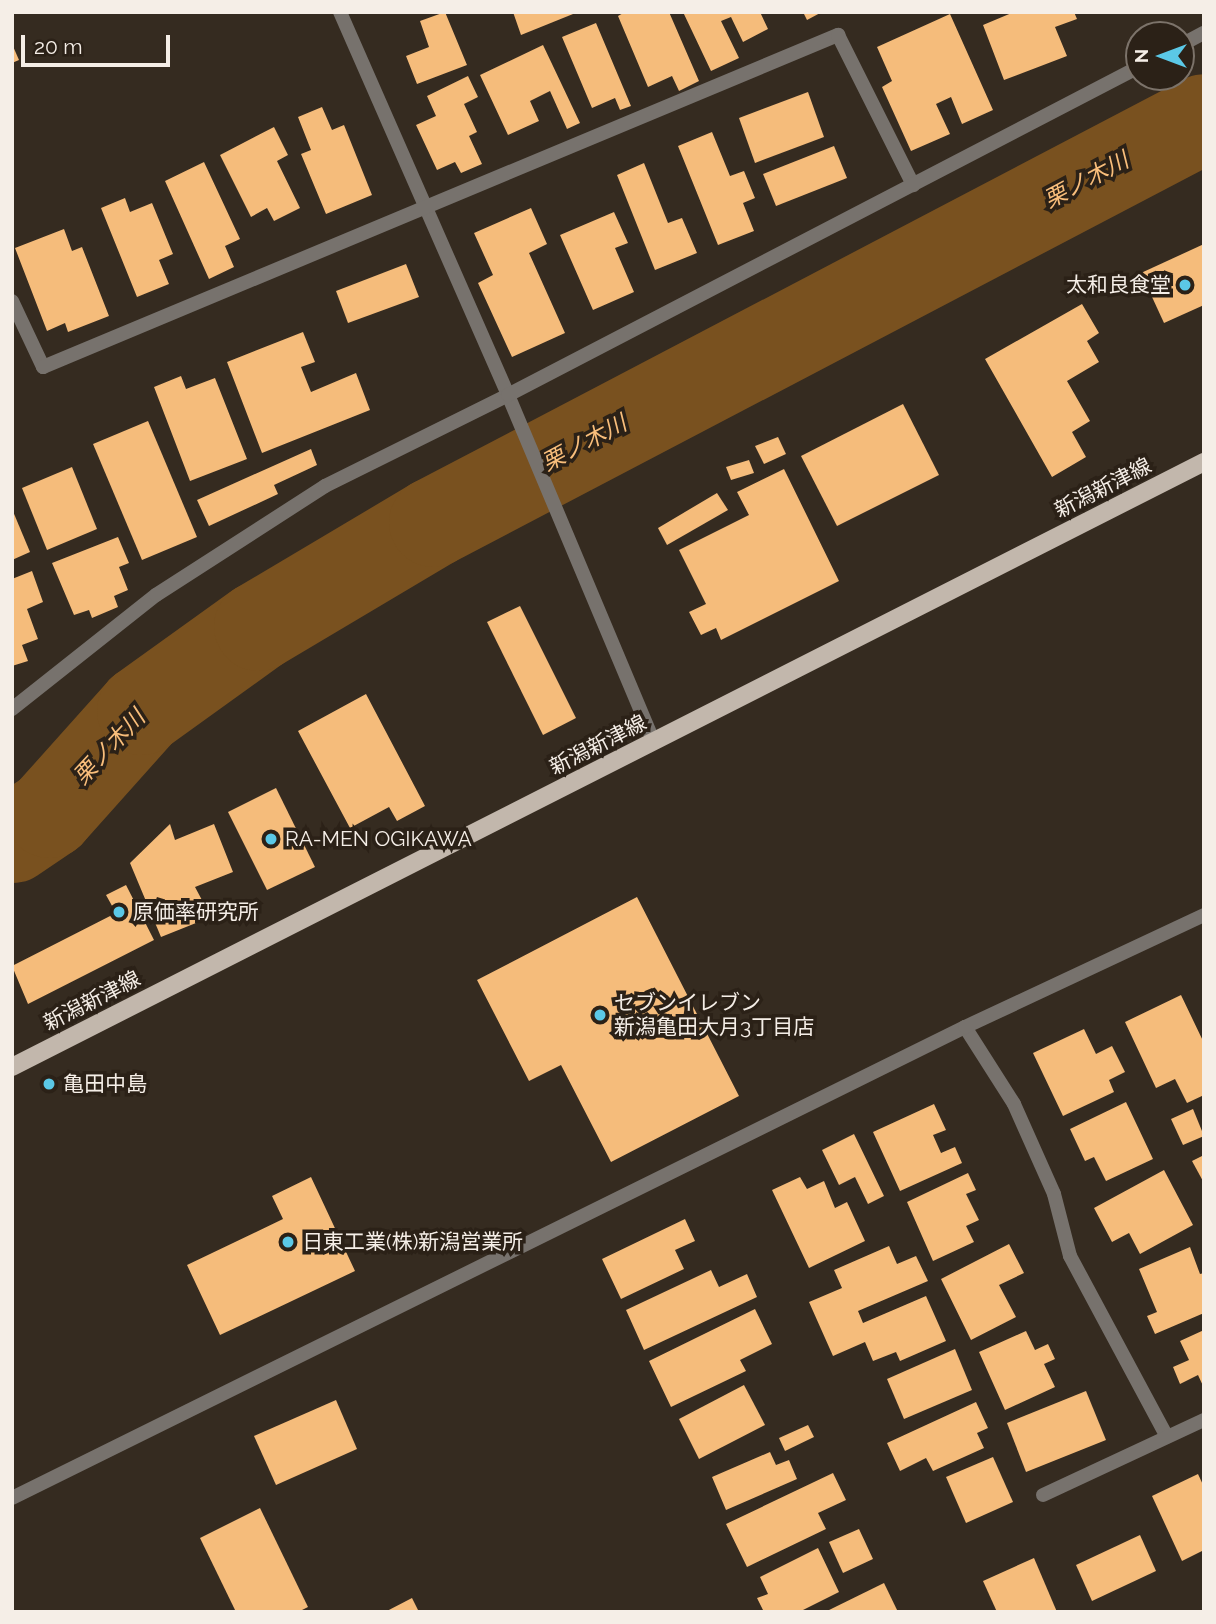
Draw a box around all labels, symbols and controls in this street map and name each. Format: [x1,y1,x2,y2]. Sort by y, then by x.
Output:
scale bar [24,21,173,65]
north arrow [1125,21,1195,91]
text: 20 m [34,34,82,59]
text: N [1130,49,1152,63]
water label: 栗ノ木川 [1039,146,1133,214]
place label: 太和良食堂 [1066,272,1171,298]
marker: 太和良食堂 [1177,277,1193,293]
water label: 栗ノ木川 [537,409,631,477]
street label: 新潟新津線 [1051,453,1155,523]
water label: 栗ノ木川 [68,704,150,790]
street label: 新潟新津線 [546,710,650,780]
place label: RA-MEN OGIKAWA [285,826,472,852]
marker: RA-MEN OGIKAWA [263,831,279,847]
place label: 原価率研究所 [133,899,259,925]
marker: 原価率研究所 [111,904,127,920]
street label: 新潟新津線 [40,966,144,1036]
place label: セブンイレブン 新潟亀田大月3丁目店 [614,990,814,1040]
marker: セブンイレブン 新潟亀田大月3丁目店 [592,1007,608,1023]
place label: 亀田中島 [63,1071,147,1097]
marker: 亀田中島 [41,1076,57,1092]
place label: 日東工業(株)新潟営業所 [302,1229,523,1255]
marker: 日東工業(株)新潟営業所 [280,1234,296,1250]

